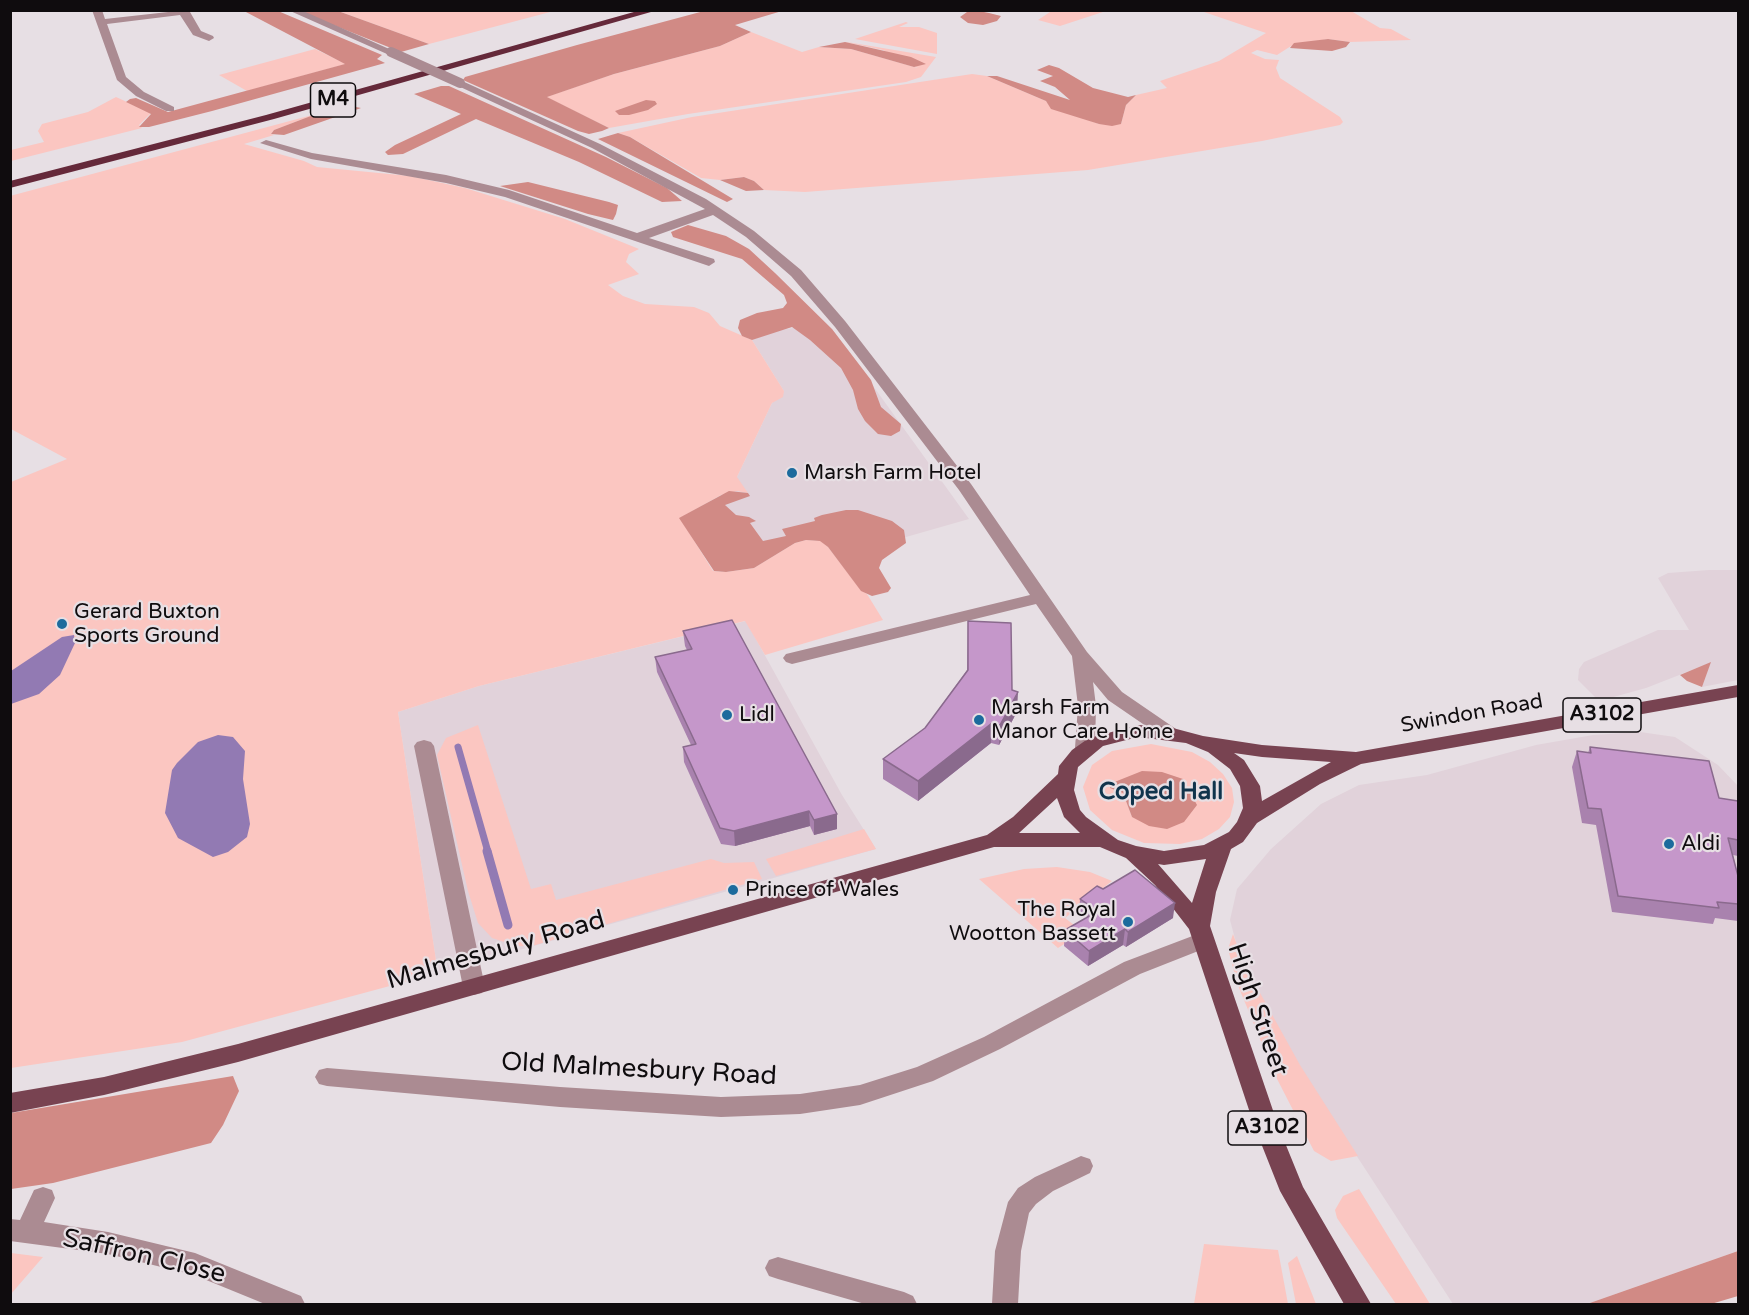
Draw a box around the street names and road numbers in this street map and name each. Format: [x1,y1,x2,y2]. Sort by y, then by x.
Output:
road number: M4 [310,83,356,117]
street label: Swindon Road [1399,689,1545,739]
road number: A3102 [1563,698,1641,732]
street label: Malmesbury Road [383,905,609,997]
street label: High Street [1220,939,1294,1081]
street label: Old Malmesbury Road [500,1047,778,1093]
road number: A3102 [1228,1111,1306,1145]
street label: Saffron Close [60,1223,228,1291]

